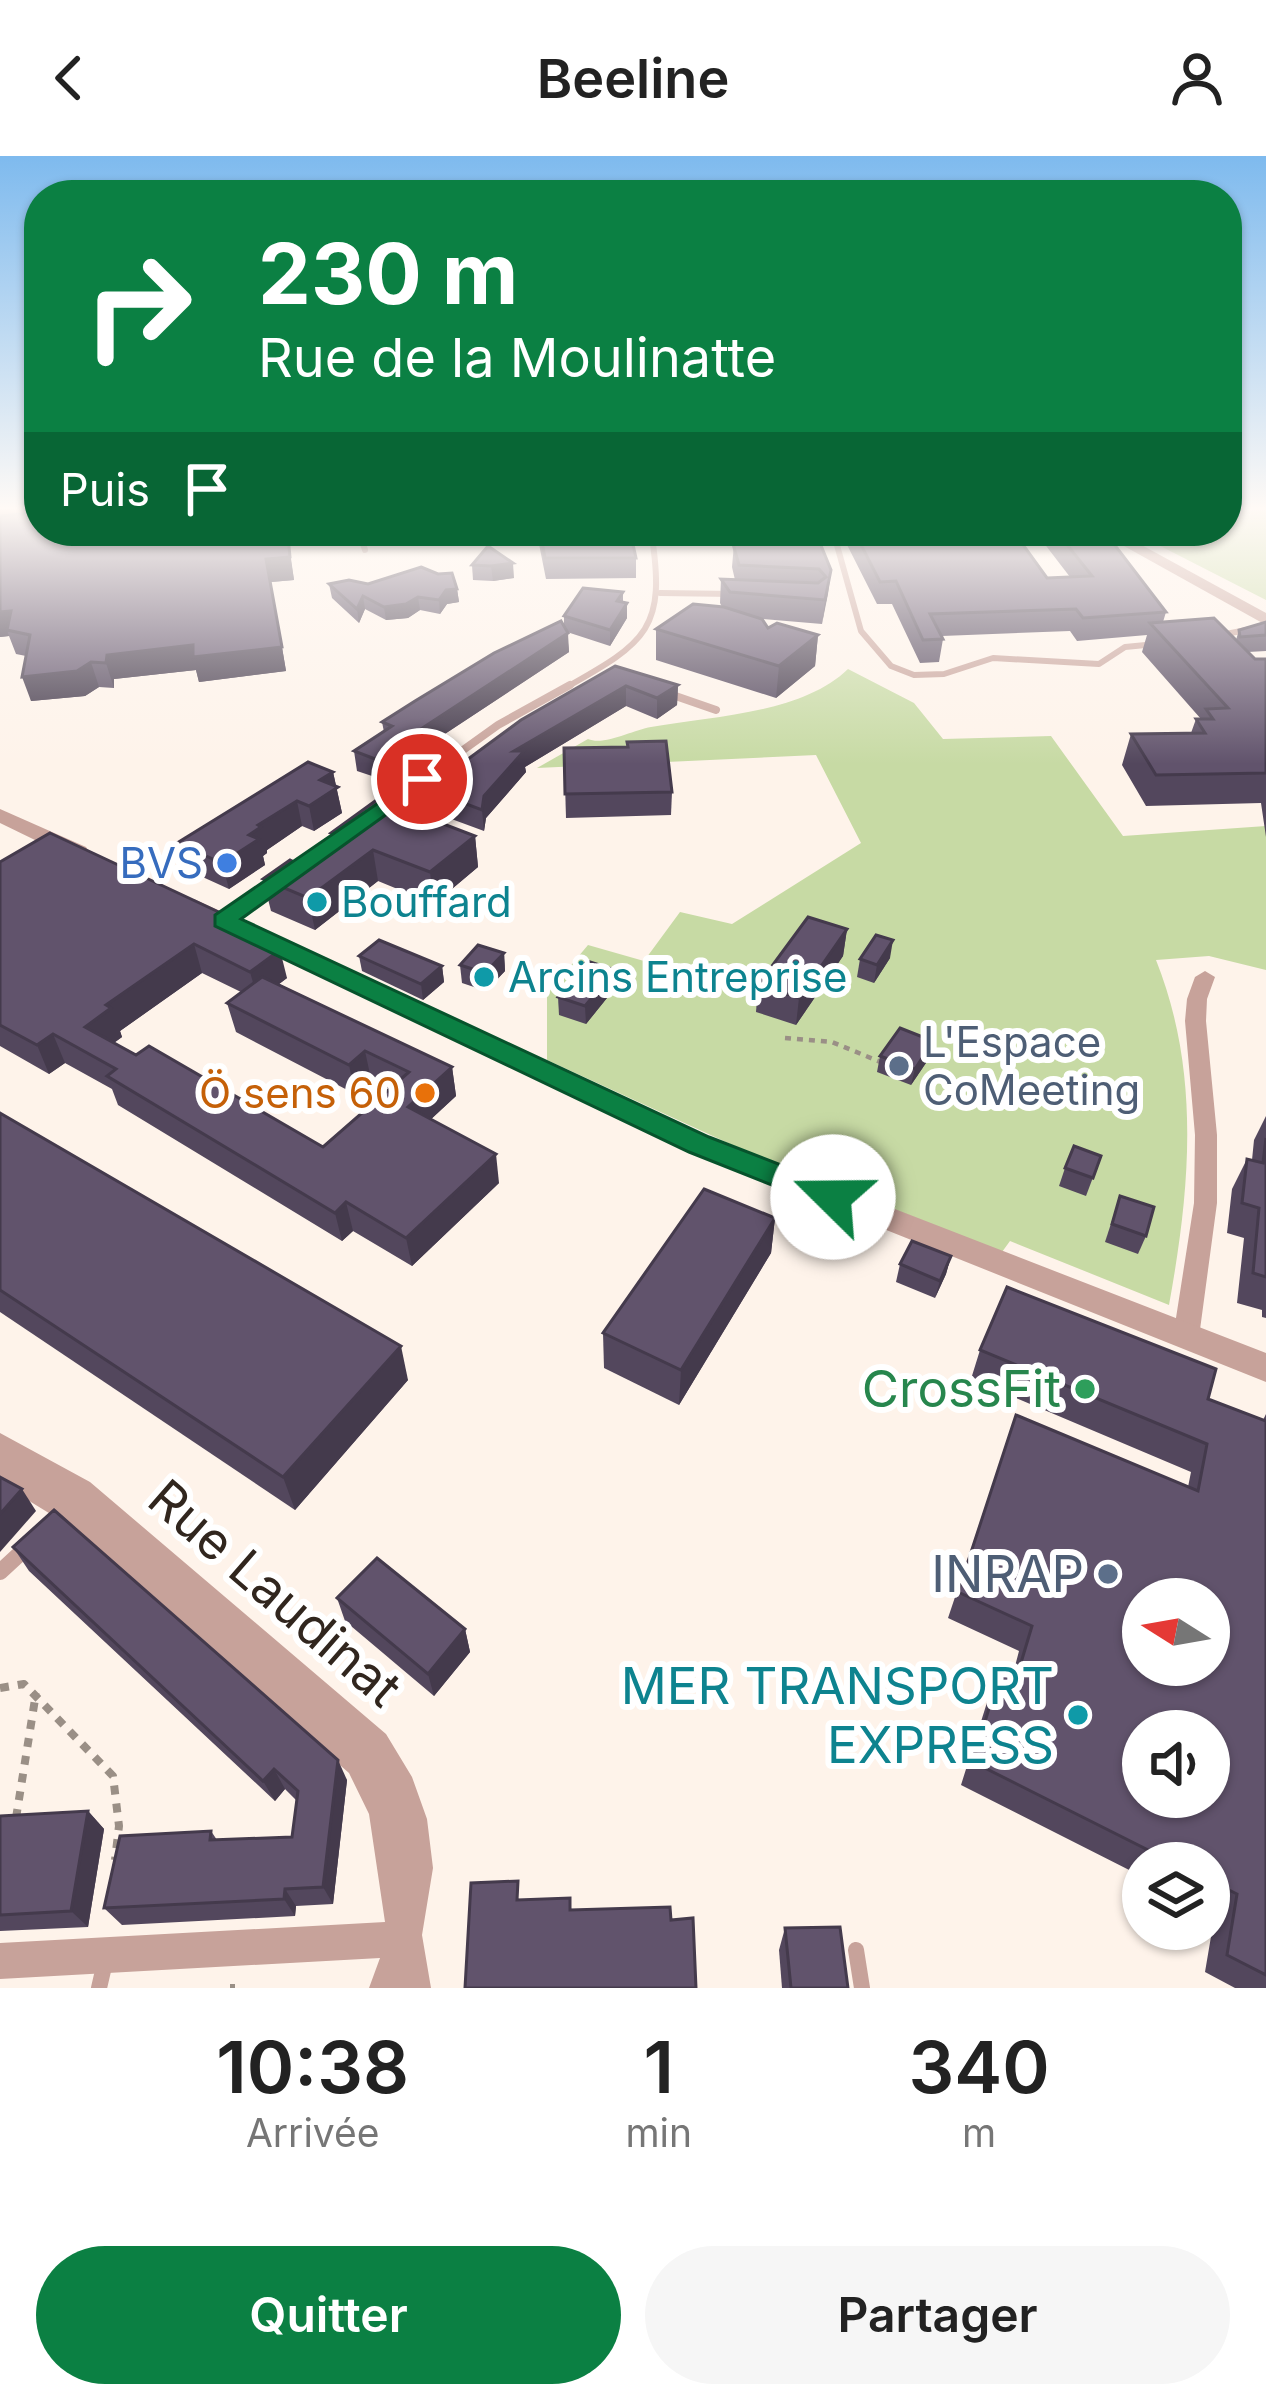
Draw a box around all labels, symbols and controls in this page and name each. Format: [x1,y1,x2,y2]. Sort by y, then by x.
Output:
icon: back [36,45,102,111]
icon: person [1164,45,1230,111]
text: Beeline [537,46,729,111]
text: 230 m [258,223,518,324]
icon: right [60,228,216,384]
text: Rue de la Moulinatte [258,325,776,390]
icon: arrive [174,456,240,522]
text: Puis [60,462,150,517]
pin [371,728,473,830]
icon: arrive [389,746,455,812]
place label: BVS [120,837,203,888]
marker: BVS [214,850,240,876]
place label: Bouffard [341,876,512,927]
marker: Bouffard [304,889,330,915]
place label: Arcins Entreprise [508,951,847,1002]
marker: Arcins Entreprise [471,964,497,990]
place label: L'Espace CoMeeting [923,1016,1140,1115]
marker: L'Espace CoMeeting [886,1053,912,1079]
place label: Ö sens 60 [199,1067,401,1118]
marker: Ö sens 60 [412,1080,438,1106]
position arrow [770,1134,896,1260]
place label: CrossFit [862,1358,1061,1419]
marker: CrossFit [1072,1376,1098,1402]
street label: Rue Laudinat [137,1467,414,1719]
place label: INRAP [931,1543,1084,1604]
marker: INRAP [1095,1561,1121,1587]
north arrow [1122,1578,1230,1686]
map controls [1122,1578,1230,1950]
place label: MER TRANSPORT EXPRESS [621,1655,1054,1775]
marker: MER TRANSPORT EXPRESS [1065,1702,1091,1728]
button: sound [1122,1710,1230,1818]
button: layers [1122,1842,1230,1950]
text: 10:38 [216,2023,409,2110]
text: 1 [644,2023,674,2110]
text: 340 [908,2023,1050,2110]
text: Arrivée [246,2109,380,2156]
text: min [625,2109,692,2156]
text: m [962,2109,996,2156]
button: Quitter [36,2246,621,2384]
button: Partager [645,2246,1230,2384]

